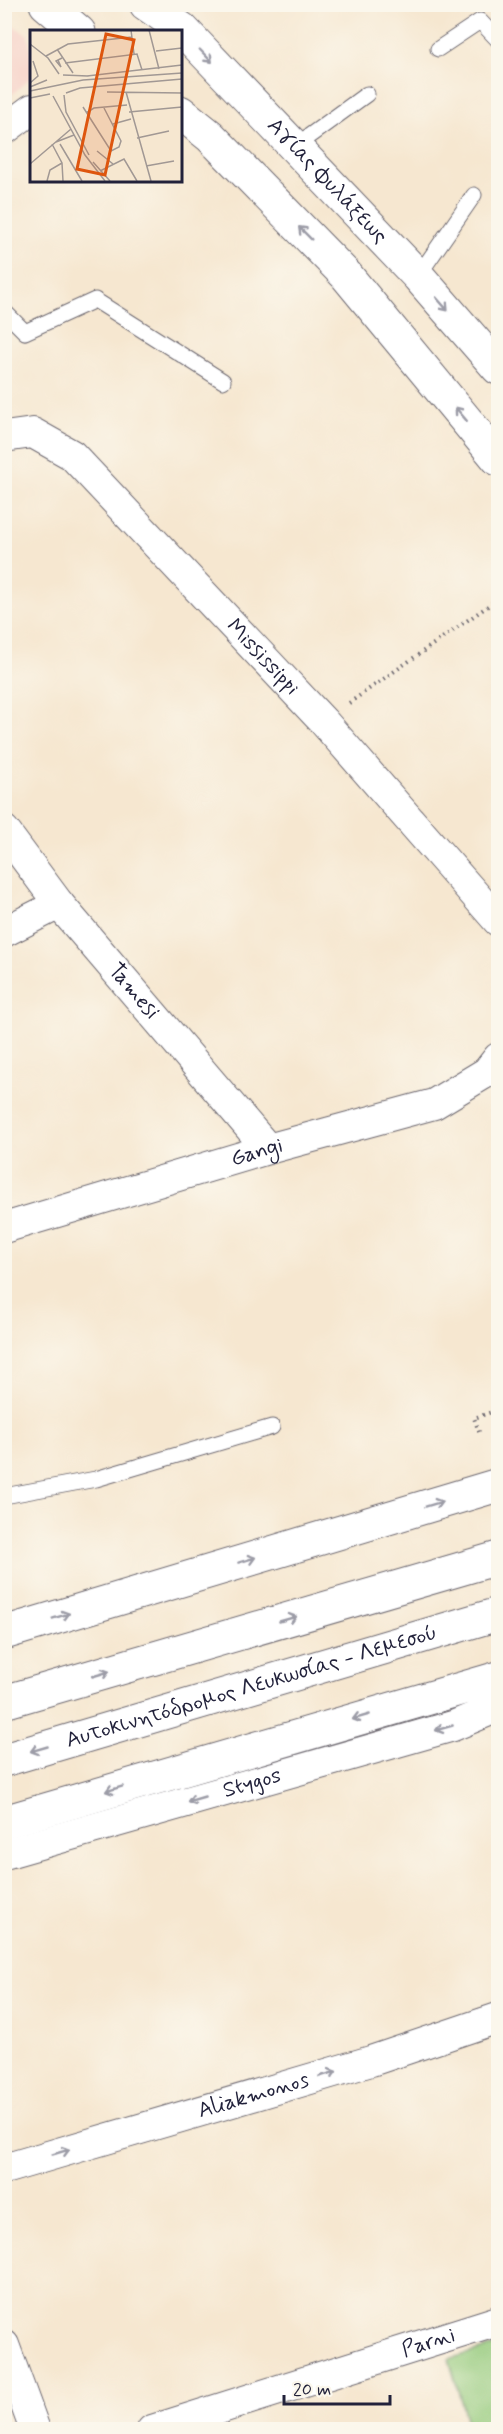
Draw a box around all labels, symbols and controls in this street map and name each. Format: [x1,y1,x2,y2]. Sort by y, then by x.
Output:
inset map [30,30,182,182]
one-way arrow [199,48,214,63]
street label: Αγίας Φυλάξεως [261,112,394,250]
one-way arrow [298,226,313,241]
one-way arrow [435,296,449,311]
one-way arrow [455,406,468,422]
street label: Mississippi [220,613,306,701]
street label: Tamesi [102,957,165,1025]
street label: Gangi [227,1132,286,1173]
one-way arrow [424,1498,443,1509]
one-way arrow [237,1554,256,1565]
one-way arrow [51,1610,70,1621]
one-way arrow [278,1613,297,1624]
street label: Αυτοκινητόδρομος Λευκωσίας - Λεμεσού [63,1619,440,1755]
one-way arrow [91,1668,110,1679]
one-way arrow [352,1712,371,1723]
one-way arrow [435,1723,454,1734]
one-way arrow [30,1744,49,1755]
street label: Stygos [220,1762,285,1805]
one-way arrow [105,1784,124,1795]
one-way arrow [187,1794,206,1806]
street label: Aliakmonos [195,2066,313,2125]
one-way arrow [318,2068,337,2079]
one-way arrow [51,2146,70,2157]
street label: Parni [398,2321,459,2364]
scale bar [284,2368,390,2406]
text: 20 m [293,2378,331,2402]

